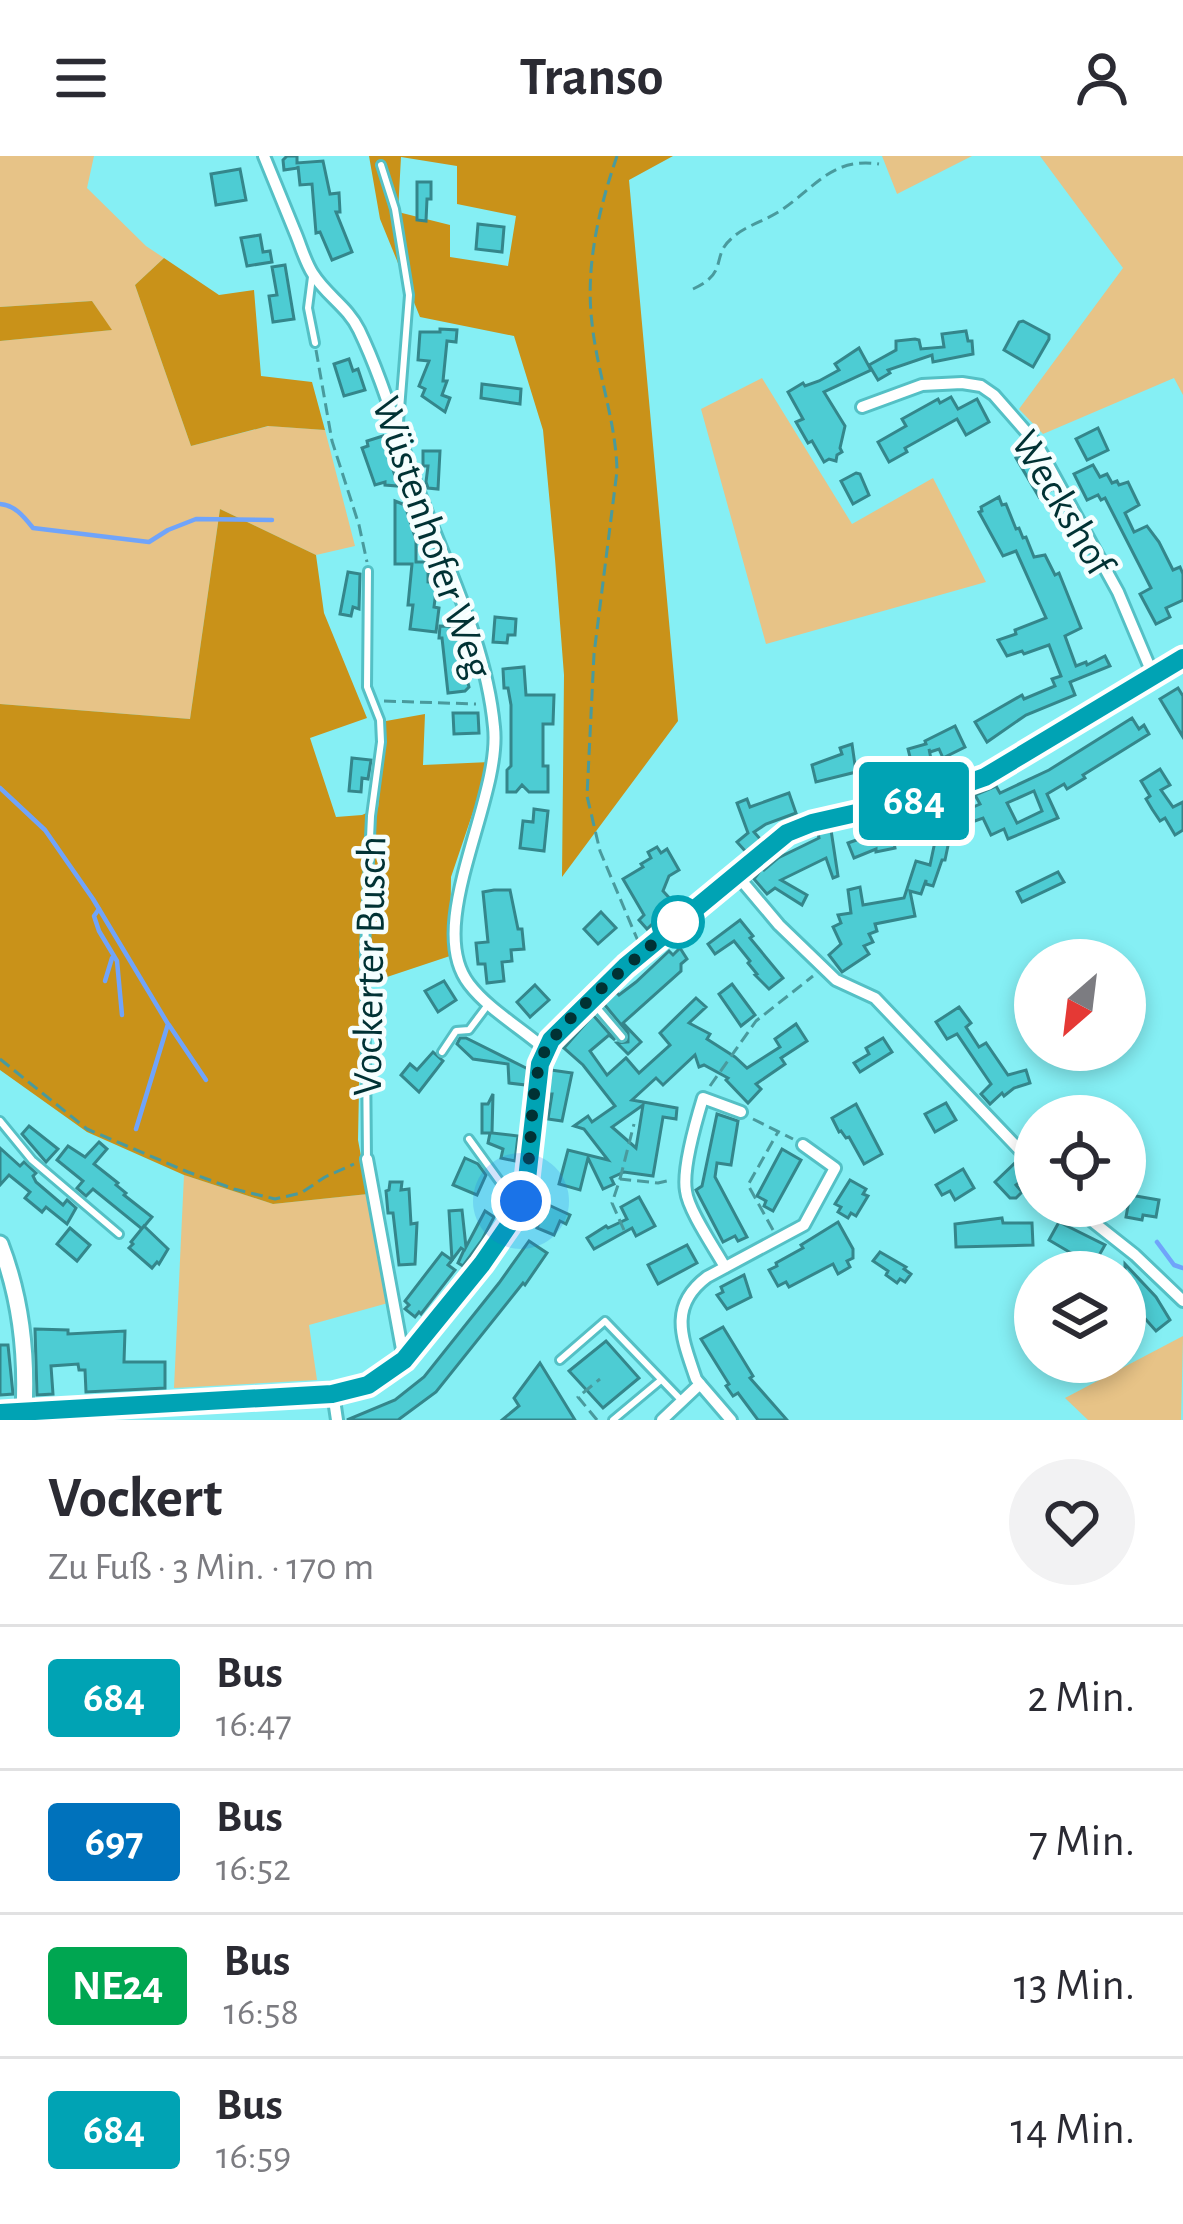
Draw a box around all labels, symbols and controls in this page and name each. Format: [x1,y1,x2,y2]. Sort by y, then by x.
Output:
icon: menu [48,45,114,111]
icon: person [1069,45,1135,111]
text: Transo [520,51,663,105]
street label: Wüstenhofer Weg [364,391,500,684]
street label: Weckshof [1003,424,1123,584]
line badge: 684 [845,762,983,840]
text: 684 [883,780,945,822]
street label: Vockerter Busch [347,836,393,1096]
unlabelled marker [653,897,703,947]
north arrow [1014,939,1146,1071]
map controls [1014,939,1146,1383]
button: locate [1014,1095,1146,1227]
your location [491,1171,551,1231]
button: layers [1014,1251,1146,1383]
button: heart [1009,1459,1135,1585]
text: Vockert [48,1470,222,1527]
text: Zu Fuß · 3 Min. · 170 m [48,1548,374,1587]
text: Bus [216,1651,283,1696]
text: 2 Min. [1027,1675,1135,1720]
text: 684 [83,1677,145,1719]
text: 16:47 [216,1705,292,1744]
text: Bus [216,1795,283,1840]
text: 7 Min. [1029,1819,1135,1864]
text: 697 [85,1821,143,1863]
text: 16:52 [216,1849,291,1888]
text: Bus [223,1939,290,1984]
text: 13 Min. [1014,1963,1135,2008]
text: NE24 [72,1965,163,2007]
text: 16:58 [223,1993,299,2032]
text: Bus [216,2083,283,2128]
text: 14 Min. [1011,2107,1135,2152]
text: 684 [83,2109,145,2151]
text: 16:59 [216,2137,291,2176]

